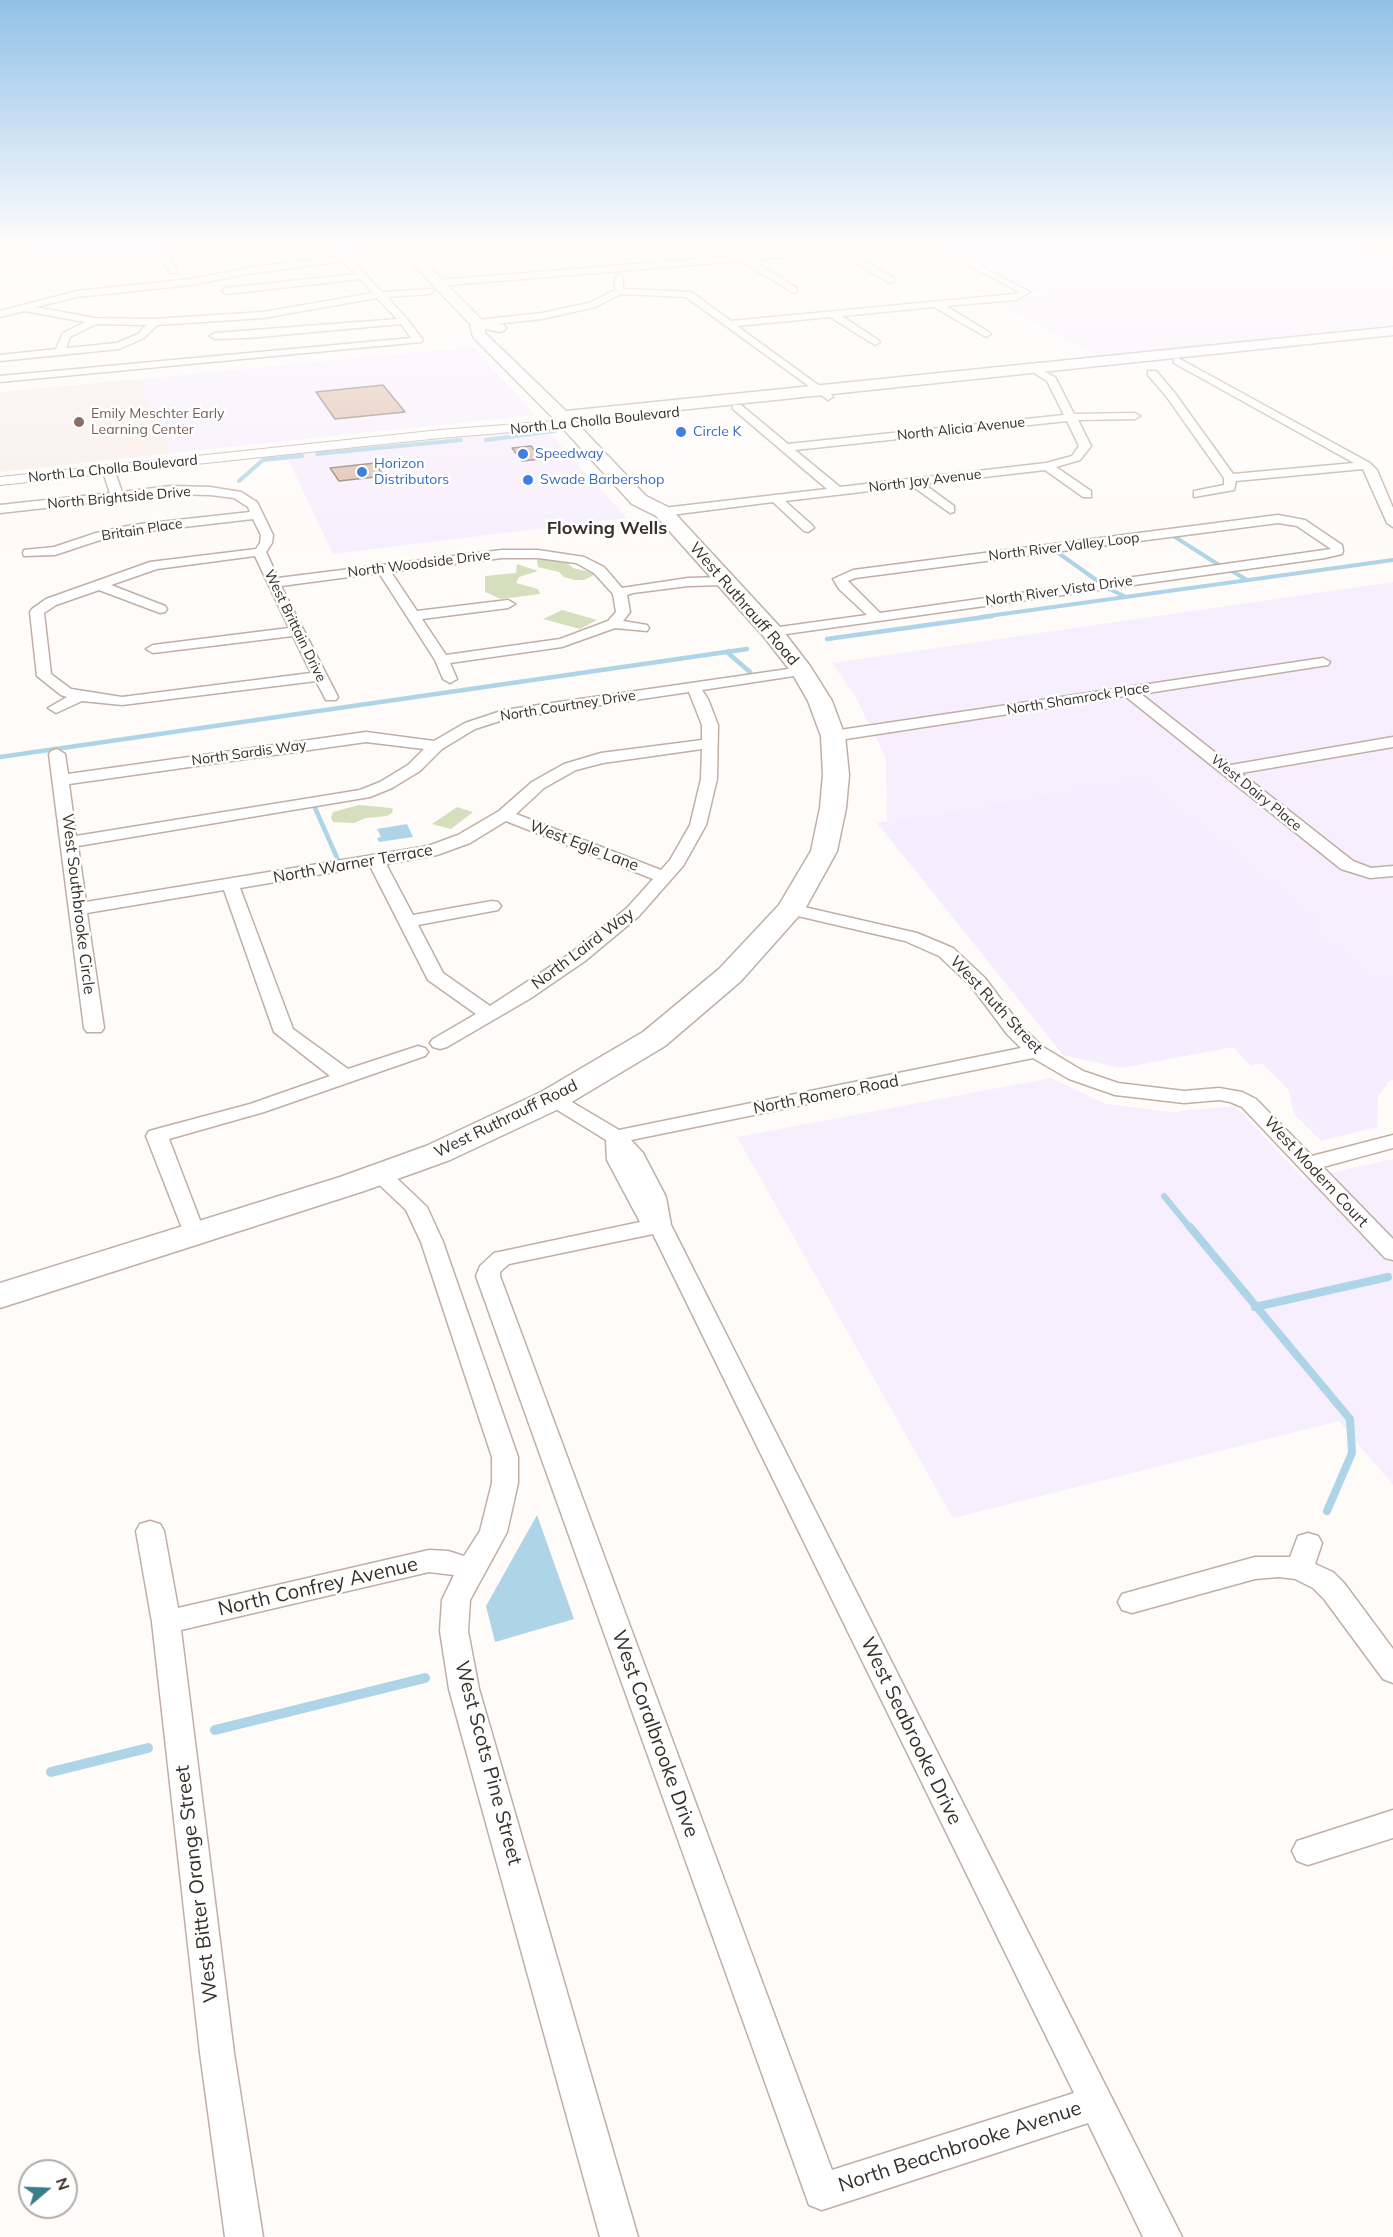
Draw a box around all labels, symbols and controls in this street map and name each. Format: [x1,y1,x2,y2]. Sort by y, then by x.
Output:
street label: North La Cholla Boulevard [509,404,681,438]
place label: Emily Meschter Early Learning Center [91,406,225,438]
street label: North Alicia Avenue [896,414,1026,444]
marker: Emily Meschter Early Learning Center [72,415,86,429]
place label: Circle K [693,424,741,440]
marker: Circle K [674,425,688,439]
place label: Speedway [535,446,604,462]
marker: Speedway [516,447,530,461]
street label: North La Cholla Boulevard [27,452,199,486]
place label: Horizon Distributors [374,456,449,488]
marker: Horizon Distributors [355,465,369,479]
street label: North Jay Avenue [868,466,982,496]
place label: Swade Barbershop [540,472,664,488]
marker: Swade Barbershop [521,473,535,487]
street label: North Brightside Drive [47,483,191,513]
street label: Britain Place [100,515,184,545]
district label: Flowing Wells [547,518,667,540]
street label: North River Valley Loop [988,529,1140,565]
street label: West Ruthrauff Road [685,538,803,670]
street label: North Woodside Drive [347,547,491,581]
street label: West Brittain Drive [261,567,329,685]
street label: North River Vista Drive [984,572,1134,610]
street label: North Shamrock Place [1005,679,1151,719]
street label: North Courtney Drive [499,687,637,725]
street label: North Sardis Way [191,737,307,769]
street label: West Dairy Place [1207,751,1305,835]
street label: West Southbrooke Circle [57,813,99,995]
street label: West Egle Lane [527,816,641,876]
street label: North Warner Terrace [272,841,434,887]
street label: North Laird Way [528,904,638,994]
street label: West Ruth Street [946,952,1046,1058]
street label: North Romero Road [752,1072,900,1118]
street label: West Ruthrauff Road [431,1076,581,1162]
street label: West Modern Court [1260,1113,1372,1231]
street label: North Confrey Avenue [216,1552,420,1622]
street label: West Coralbrooke Drive [606,1627,704,1841]
street label: West Seabrooke Drive [855,1633,967,1829]
street label: West Scots Pine Street [449,1658,527,1868]
street label: West Bitter Orange Street [171,1764,223,2004]
street label: North Beachbrooke Avenue [836,2096,1084,2198]
north arrow [18,2159,78,2219]
text: N [52,2175,75,2193]

